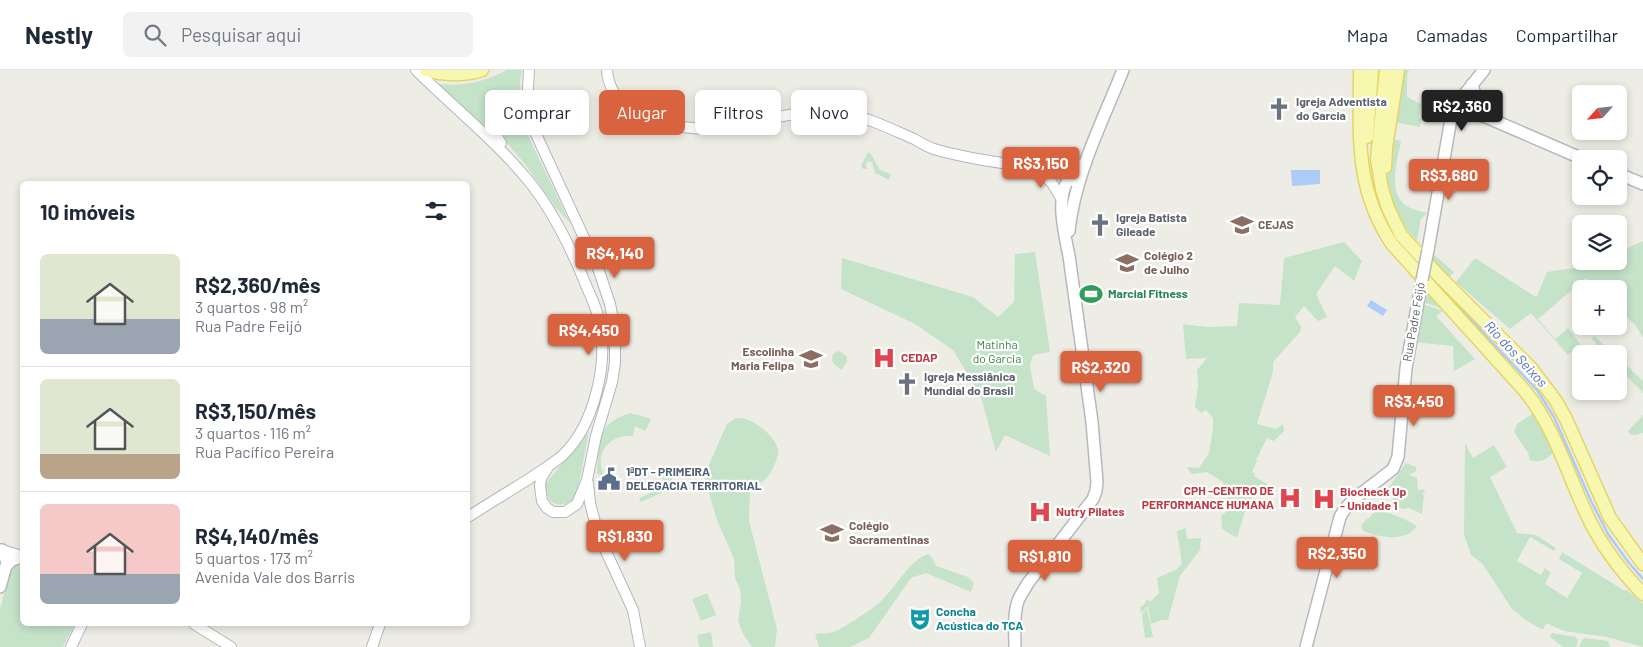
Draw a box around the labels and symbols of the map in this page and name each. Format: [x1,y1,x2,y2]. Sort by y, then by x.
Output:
north arrow [1572,85,1628,140]
pin: R$2,360 [1416,90,1508,132]
place label: Igreja Adventista do Garcia [1296,94,1387,122]
church icon: Igreja Adventista do Garcia [1266,96,1292,122]
pin: R$3,150 [995,146,1087,189]
pin: R$3,680 [1403,158,1495,201]
place label: Igreja Batista Gileade [1116,210,1187,238]
church icon: Igreja Batista Gileade [1087,212,1113,238]
school or university icon: CEJAS [1229,212,1255,238]
place label: CEJAS [1258,217,1294,231]
pin: R$4,140 [569,236,661,279]
place label: Colégio 2 de Julho [1144,248,1193,276]
school or university icon: Colégio 2 de Julho [1114,250,1140,276]
sports icon: Marcial Fitness [1078,281,1104,307]
street label: Rua Padre Feijó [1399,281,1427,363]
place label: Marcial Fitness [1108,286,1188,300]
pin: R$4,450 [543,314,635,356]
water label: Rio dos Seixos [1481,317,1552,391]
park label: Matinha do Garcia [973,337,1021,365]
place label: Escolinha Maria Felipa [731,344,794,372]
hospital icon: CEDAP [871,345,897,371]
school or university icon: Escolinha Maria Felipa [798,346,824,372]
place label: CEDAP [901,350,937,364]
pin: R$2,320 [1055,350,1147,393]
place label: Igreja Messiânica Mundial do Brasil [924,369,1015,397]
church icon: Igreja Messiânica Mundial do Brasil [894,371,920,397]
pin: R$3,450 [1368,384,1460,427]
place label: 1ªDT - PRIMEIRA DELEGACIA TERRITORIAL [626,464,762,492]
public building icon: 1ªDT - PRIMEIRA DELEGACIA TERRITORIAL [596,466,622,492]
place label: CPH -CENTRO DE PERFORMANCE HUMANA [1142,483,1274,511]
place label: Biocheck Up - Unidade 1 [1340,484,1406,512]
hospital icon: CPH -CENTRO DE PERFORMANCE HUMANA [1277,485,1303,511]
hospital icon: Biocheck Up - Unidade 1 [1311,486,1337,512]
hospital icon: Nutry Pilates [1027,499,1053,525]
place label: Nutry Pilates [1056,504,1125,518]
place label: Colégio Sacramentinas [849,518,929,546]
pin: R$1,830 [579,520,671,562]
school or university icon: Colégio Sacramentinas [819,520,845,546]
pin: R$2,350 [1291,536,1383,579]
pin: R$1,810 [999,540,1091,582]
place label: Concha Acústica do TCA [936,604,1023,632]
theatre icon: Concha Acústica do TCA [907,606,933,632]

